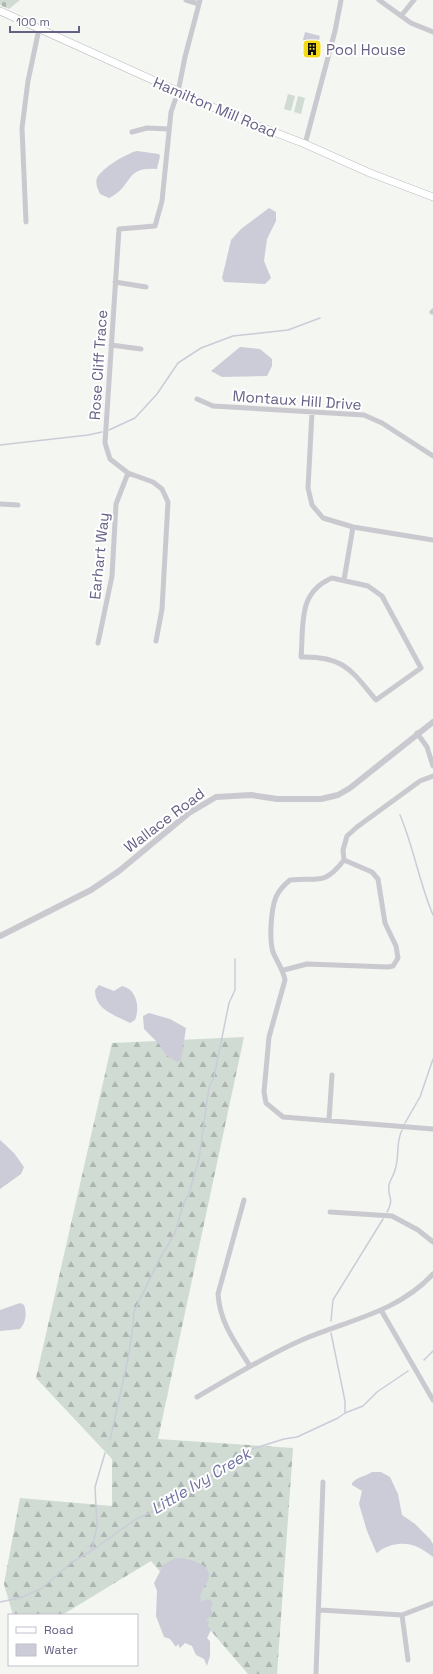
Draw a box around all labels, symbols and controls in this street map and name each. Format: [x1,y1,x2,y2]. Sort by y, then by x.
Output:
scale bar [10,8,79,34]
text: 100 m [16,14,50,30]
building icon: Pool House [301,38,323,60]
place label: Pool House [326,40,406,59]
street label: Hamilton Mill Road [150,72,280,142]
street label: Rose Cliff Trace [85,309,111,421]
street label: Montaux Hill Drive [232,386,362,414]
street label: Earhart Way [85,512,113,600]
street label: Wallace Road [120,784,208,856]
water label: Little Ivy Creek [147,1442,257,1519]
legend [8,1614,138,1666]
text: Road [44,1622,73,1638]
text: Water [44,1642,78,1658]

